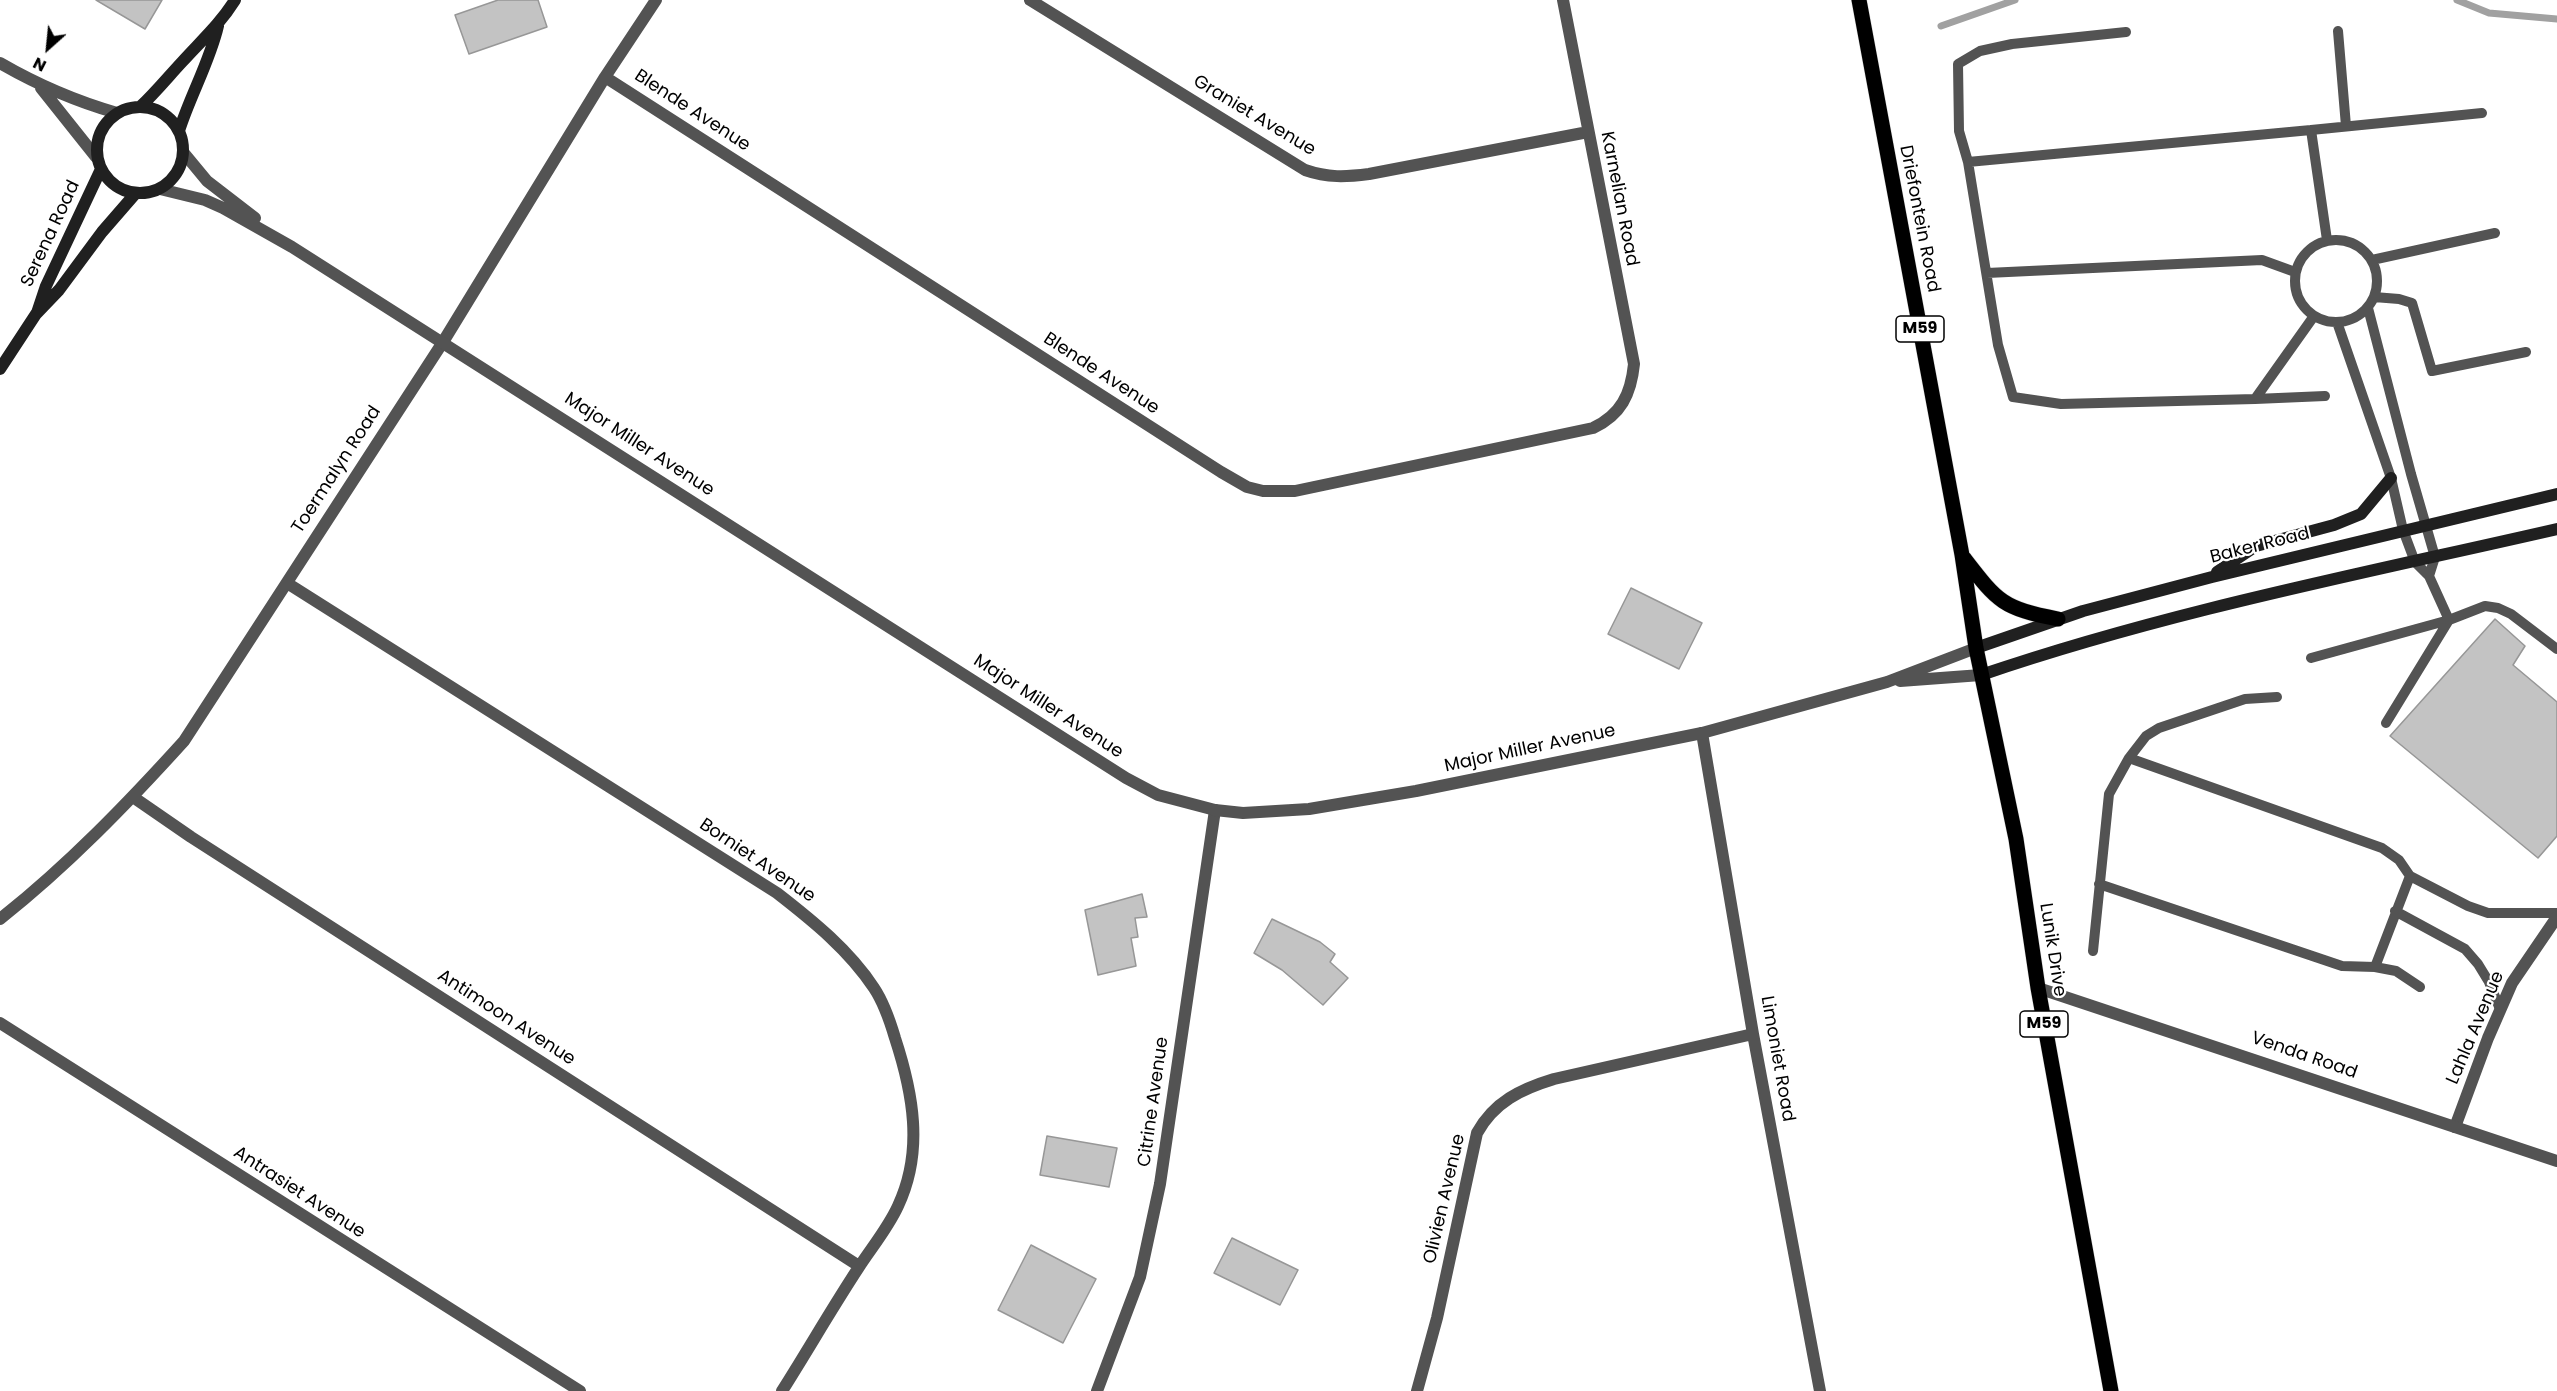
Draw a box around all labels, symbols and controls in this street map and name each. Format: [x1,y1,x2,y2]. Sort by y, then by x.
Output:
north arrow [18,18,78,78]
text: N [29,52,50,77]
street label: Blende Avenue [630,65,754,157]
street label: Graniet Avenue [1189,71,1319,161]
street label: Karnelian Road [1595,130,1643,268]
street label: Driefontein Road [1894,144,1944,294]
street label: Serena Road [17,177,85,291]
road number: M59 [1896,316,1944,342]
street label: Blende Avenue [1039,328,1163,420]
street label: Major Miller Avenue [560,388,718,502]
street label: Toermalyn Road [288,402,386,538]
street label: Baker Road [2208,523,2312,569]
street label: Major Miller Avenue [969,650,1127,764]
street label: Major Miller Avenue [1443,720,1617,778]
street label: Borniet Avenue [695,814,819,908]
street label: Lunik Drive [2034,902,2070,998]
street label: Antimoon Avenue [433,965,579,1071]
street label: Lahla Avenue [2443,968,2509,1088]
street label: Limoniet Road [1755,994,1799,1124]
road number: M59 [2020,1011,2068,1037]
street label: Venda Road [2248,1028,2360,1084]
street label: Citrine Avenue [1134,1036,1174,1168]
street label: Olivien Avenue [1420,1132,1470,1266]
street label: Antrasiet Avenue [229,1142,369,1244]

